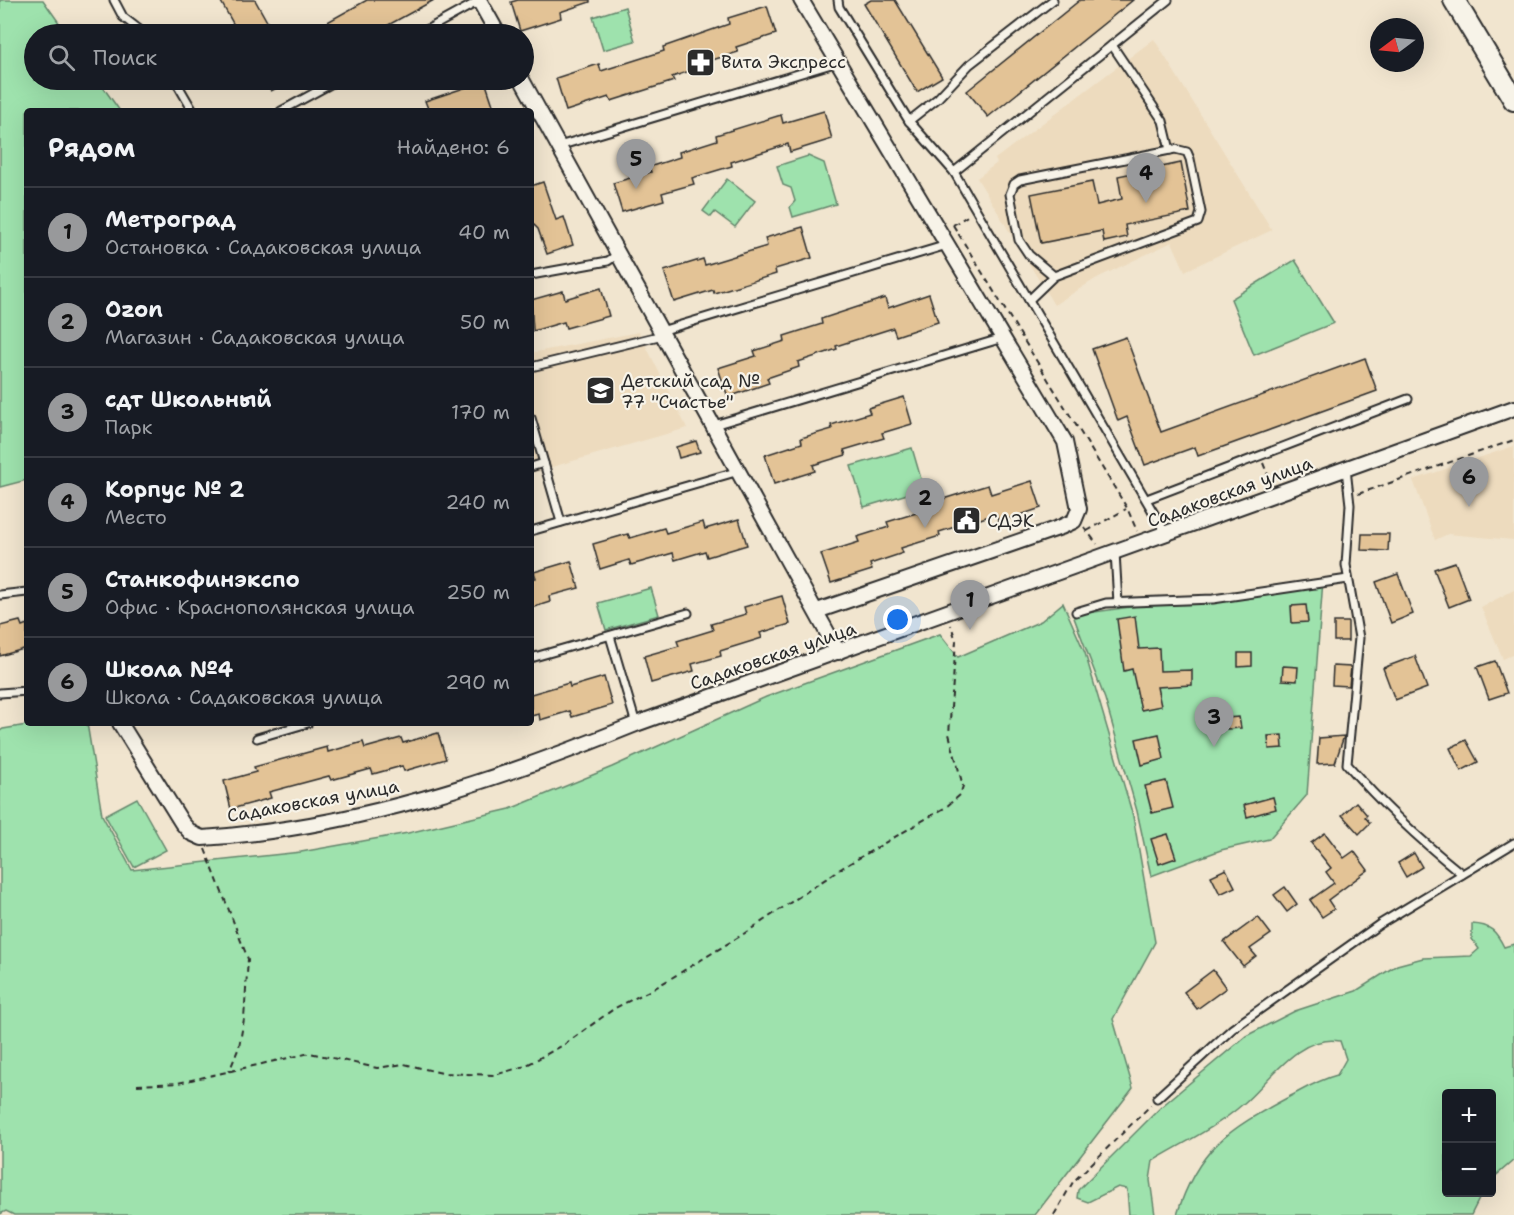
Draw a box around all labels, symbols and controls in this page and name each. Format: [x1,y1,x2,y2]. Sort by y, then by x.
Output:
north arrow [1370,18,1424,72]
search box [24,24,534,90]
icon: search [45,41,78,74]
text: Поиск [93,43,157,72]
pharmacy icon: Вита Экспресс [684,46,716,78]
place label: Вита Экспресс [721,50,846,74]
text: Рядом [48,130,135,165]
text: Найдено: 6 [397,134,510,160]
pin: 5 [616,140,656,189]
pin: 4 [1126,154,1166,203]
text: Метроград [105,205,236,234]
text: 1 [63,219,72,245]
text: 40 m [458,219,510,245]
text: Остановка · Садаковская улица [105,234,421,260]
text: Ozon [105,295,163,324]
text: 2 [61,309,75,335]
text: 50 m [460,309,510,335]
text: Магазин · Садаковская улица [105,324,404,350]
place label: Детский сад № 77 "Счастье" [621,369,760,414]
school or university icon: Детский сад № 77 "Счастье" [584,375,616,407]
text: сдт Школьный [105,385,272,414]
text: 3 [61,399,75,425]
text: 170 m [451,399,510,425]
text: Парк [105,414,152,440]
street label: Садаковская улица [1144,451,1316,533]
pin: 6 [1450,458,1488,507]
text: Корпус № 2 [105,475,244,504]
pin: 2 [906,478,944,528]
text: 4 [61,489,75,515]
text: 240 m [445,489,510,515]
text: Место [105,504,167,530]
public building icon: СДЭК [950,505,982,537]
place label: СДЭК [987,509,1035,533]
text: Станкофинэкспо [105,565,300,594]
text: 5 [61,579,74,605]
text: 250 m [446,579,510,605]
pin: 1 [950,580,990,630]
text: Офис · Краснополянская улица [105,594,415,620]
your location [883,605,912,634]
street label: Садаковская улица [687,616,859,696]
text: Школа №4 [105,655,233,684]
text: 6 [61,669,75,695]
text: 290 m [445,669,510,695]
text: Школа · Садаковская улица [105,684,382,710]
pin: 3 [1194,698,1234,747]
street label: Садаковская улица [225,774,401,828]
map controls [1442,1089,1496,1197]
button: + [1442,1089,1496,1143]
button: − [1442,1143,1496,1197]

